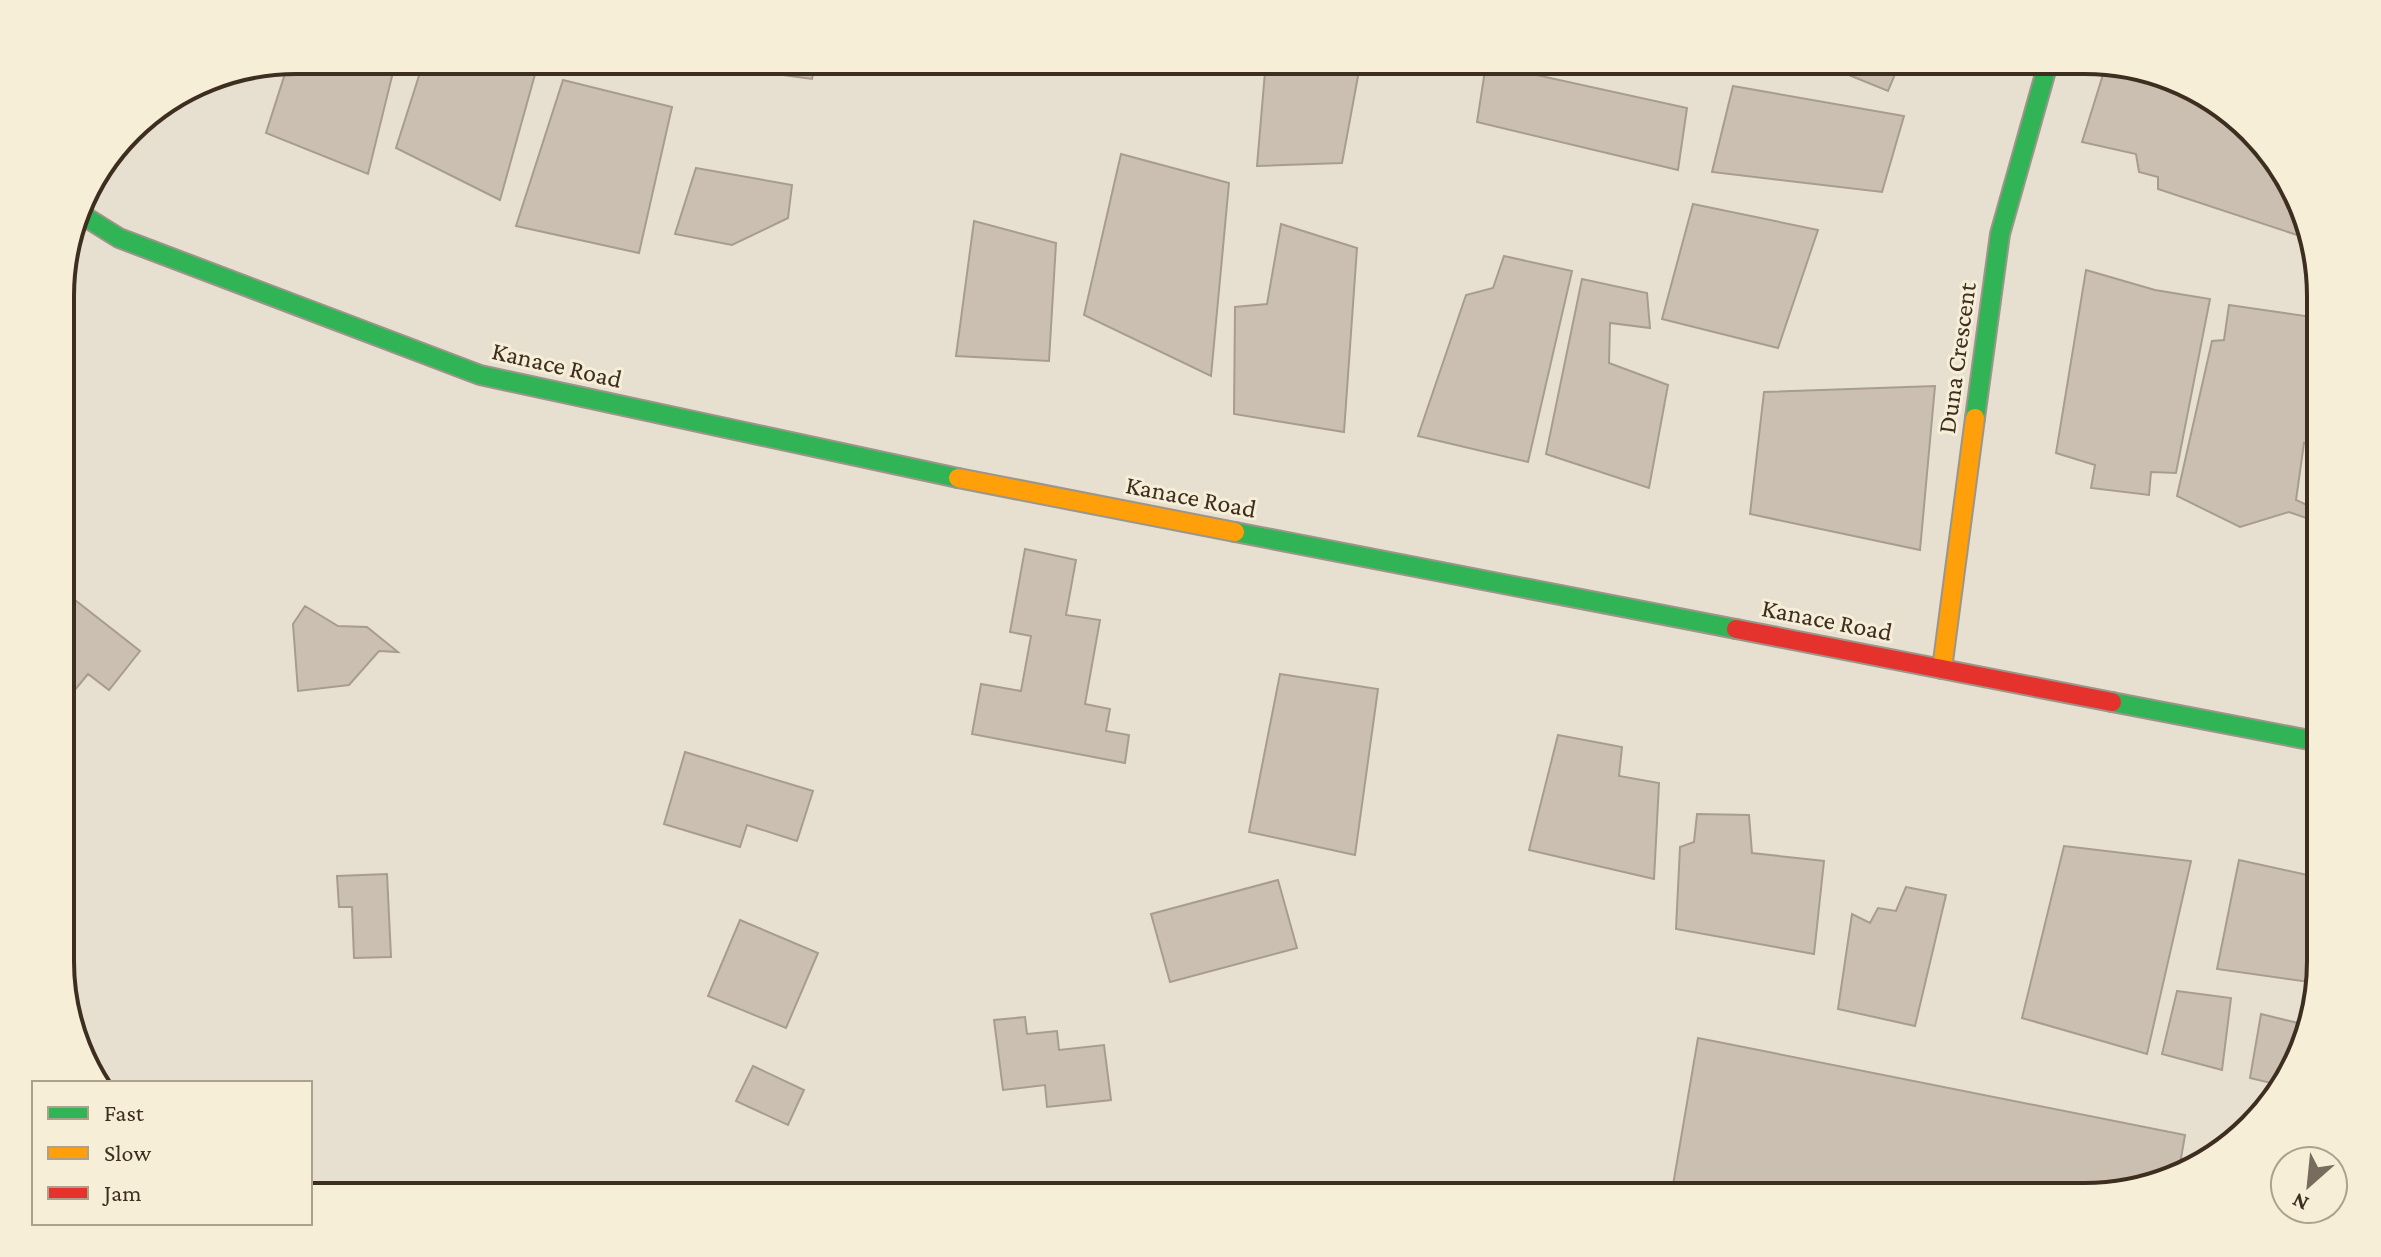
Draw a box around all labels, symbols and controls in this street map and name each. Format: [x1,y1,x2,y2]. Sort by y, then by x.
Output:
street label: Duna Crescent [1932,280,1982,435]
street label: Kanace Road [489,336,625,394]
street label: Kanace Road [1123,470,1259,524]
street label: Kanace Road [1759,593,1895,647]
legend [32,1081,312,1225]
text: Fast [104,1099,145,1126]
text: Slow [104,1139,151,1166]
north arrow [2269,1145,2349,1225]
text: Jam [102,1179,142,1206]
text: N [2288,1188,2313,1217]

